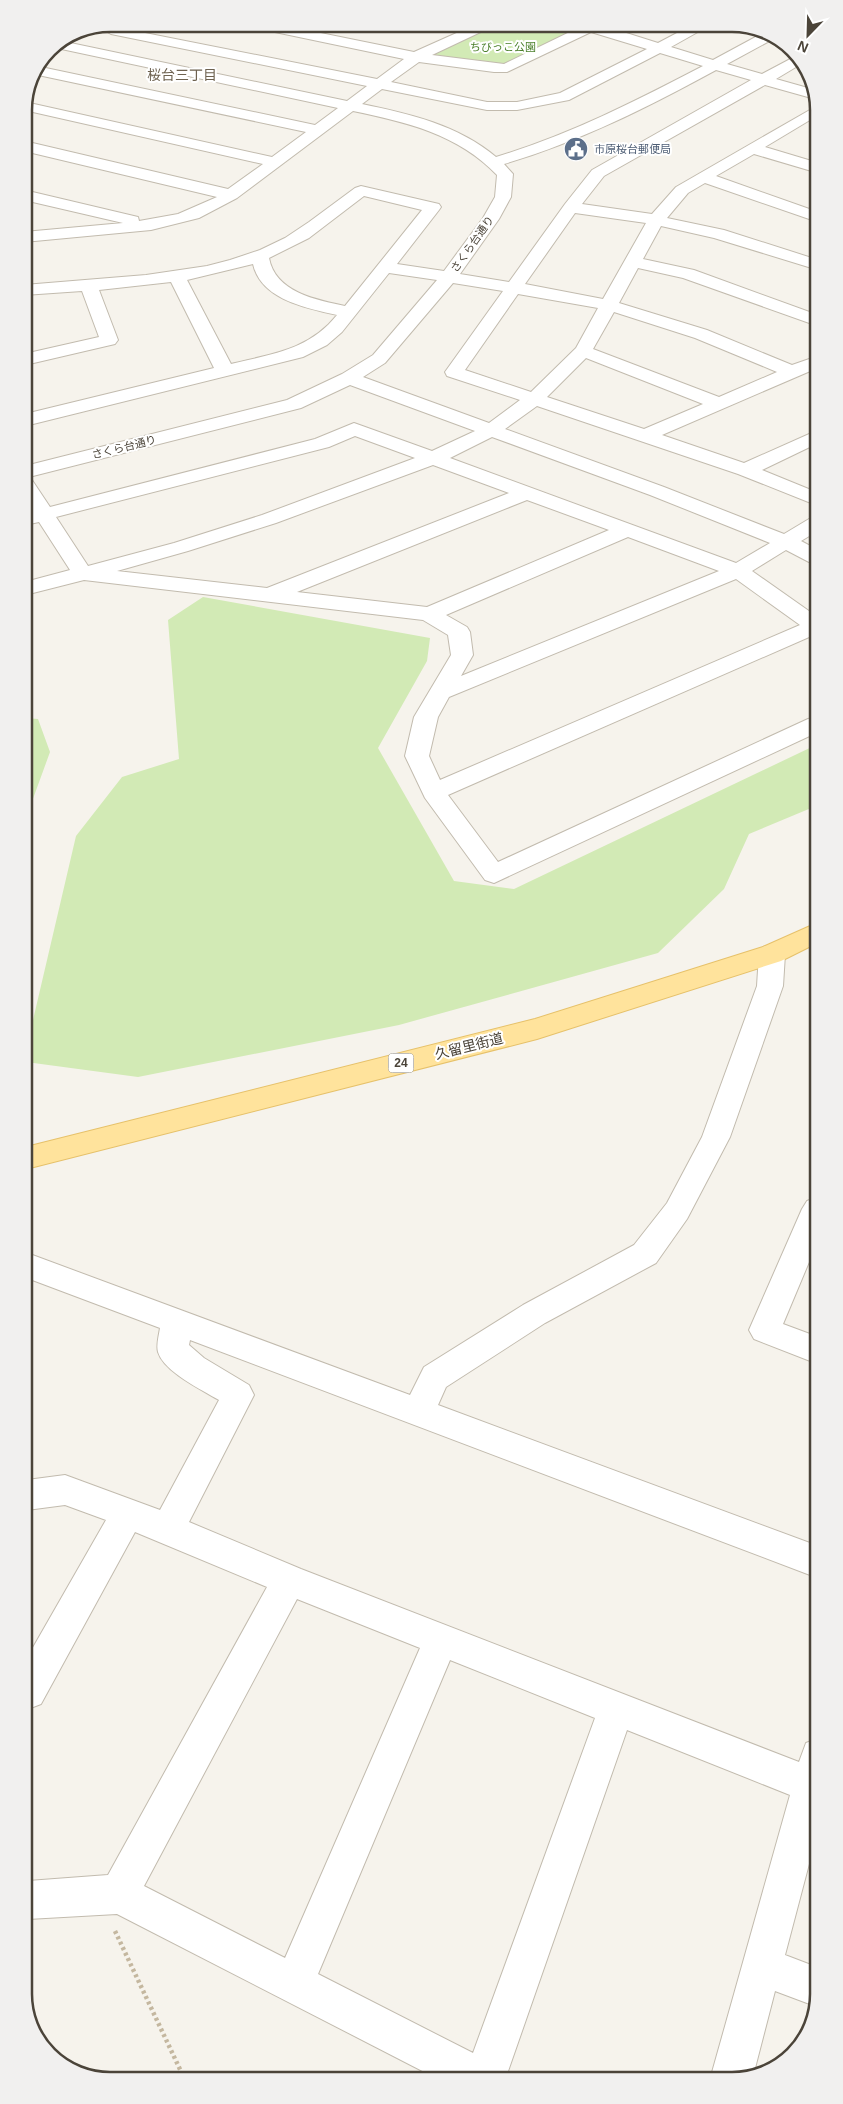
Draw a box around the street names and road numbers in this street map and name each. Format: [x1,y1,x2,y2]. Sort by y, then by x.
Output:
street label: さくら台通り [448,214,496,274]
street label: さくら台通り [91,433,157,461]
street label: 久留里街道 [433,1030,505,1062]
road number: 24 [388,1054,414,1072]

